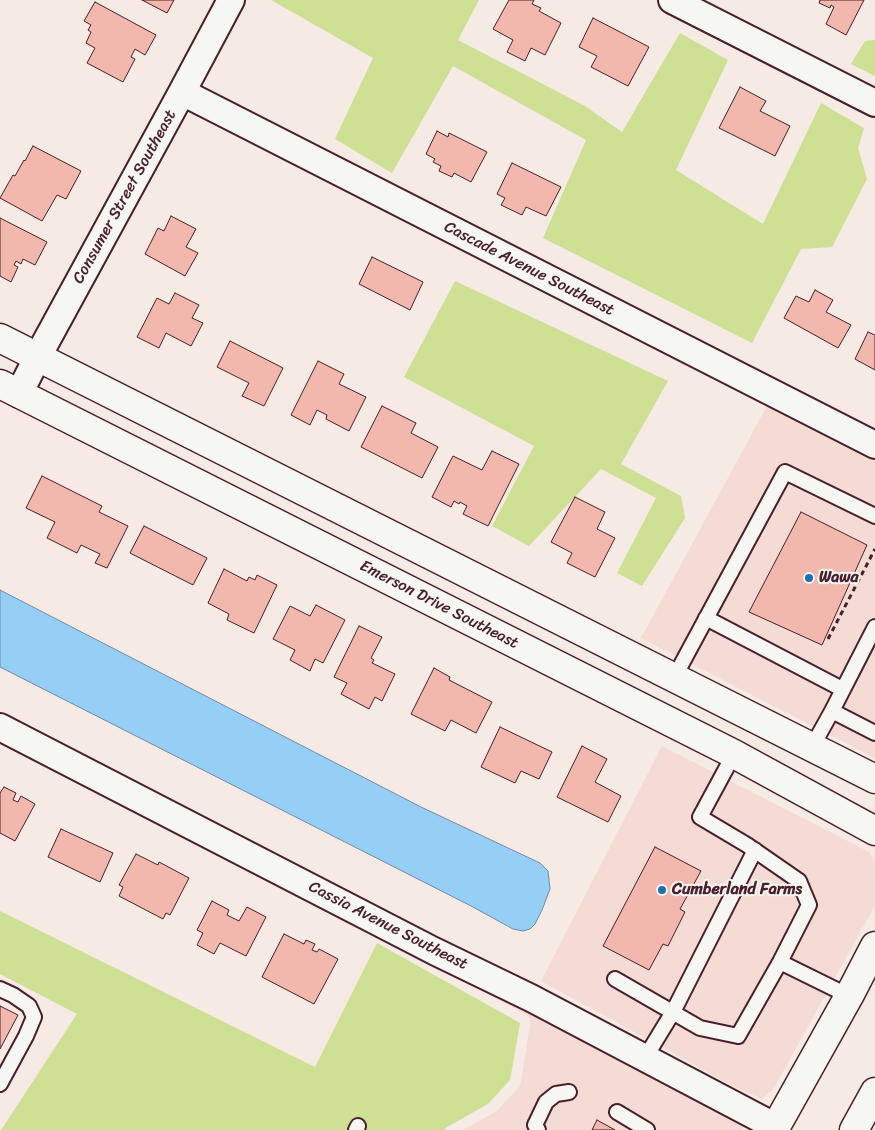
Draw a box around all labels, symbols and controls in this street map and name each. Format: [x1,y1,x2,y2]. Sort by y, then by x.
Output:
street label: Consumer Street Southeast [69,107,181,287]
street label: Cascade Avenue Southeast [441,218,617,320]
street label: Emerson Drive Southeast [357,557,521,653]
place label: Wawa [819,568,858,588]
marker: Wawa [803,572,815,584]
street label: Cassia Avenue Southeast [305,877,471,975]
place label: Cumberland Farms [672,880,802,900]
marker: Cumberland Farms [656,884,668,896]

